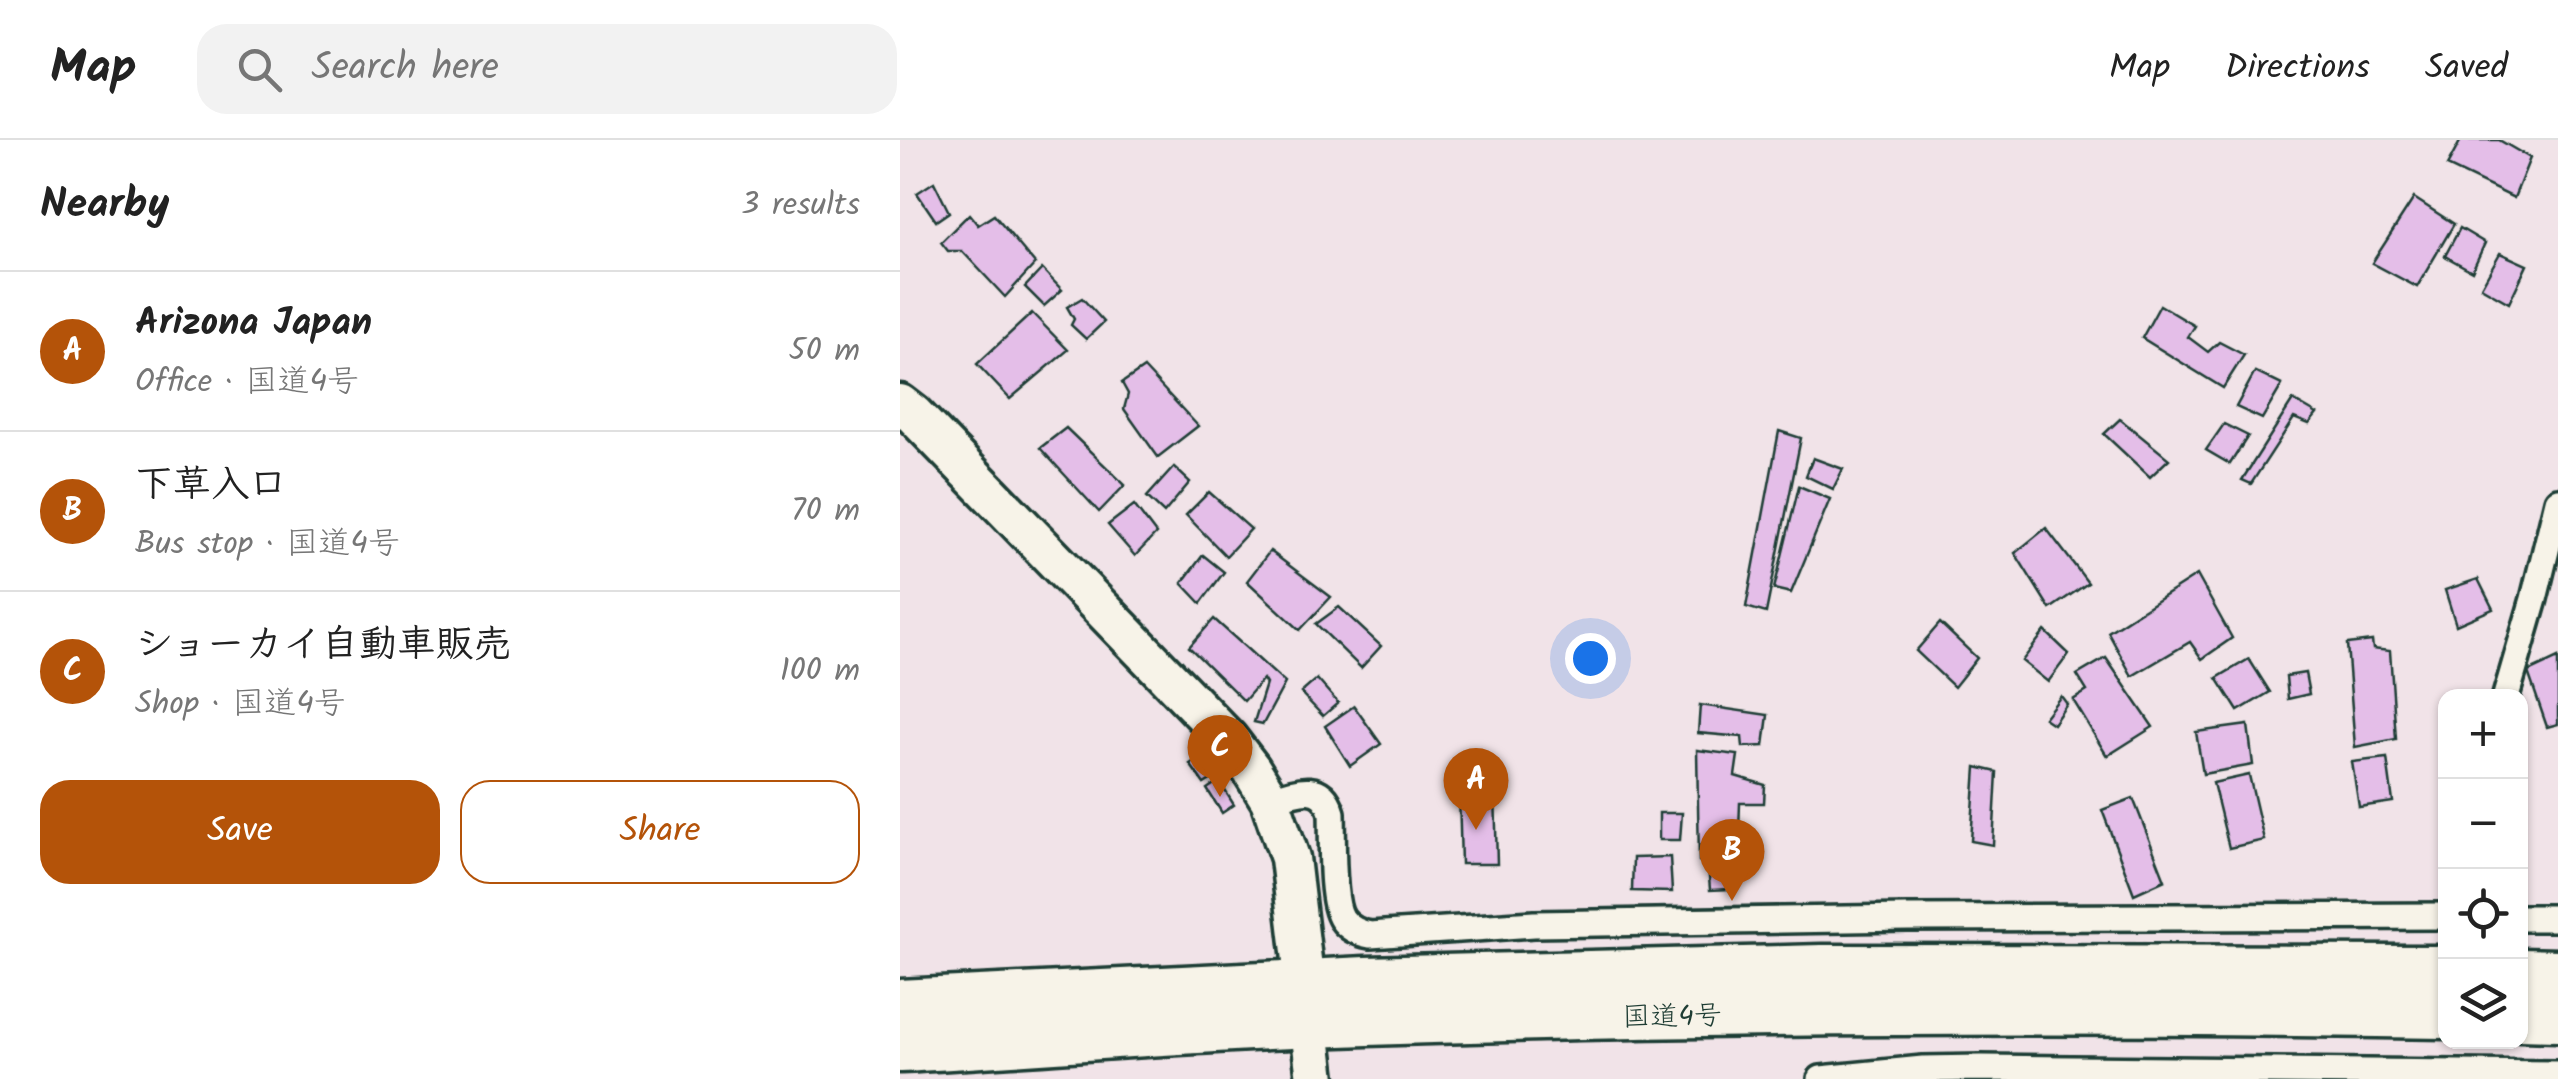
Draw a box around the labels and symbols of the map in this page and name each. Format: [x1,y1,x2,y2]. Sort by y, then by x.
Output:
your location [1565,633,1616,684]
pin: C [1188,714,1252,797]
pin: A [1444,748,1508,830]
pin: B [1700,818,1764,901]
street label: 国道4号 [1622,994,1722,1041]

